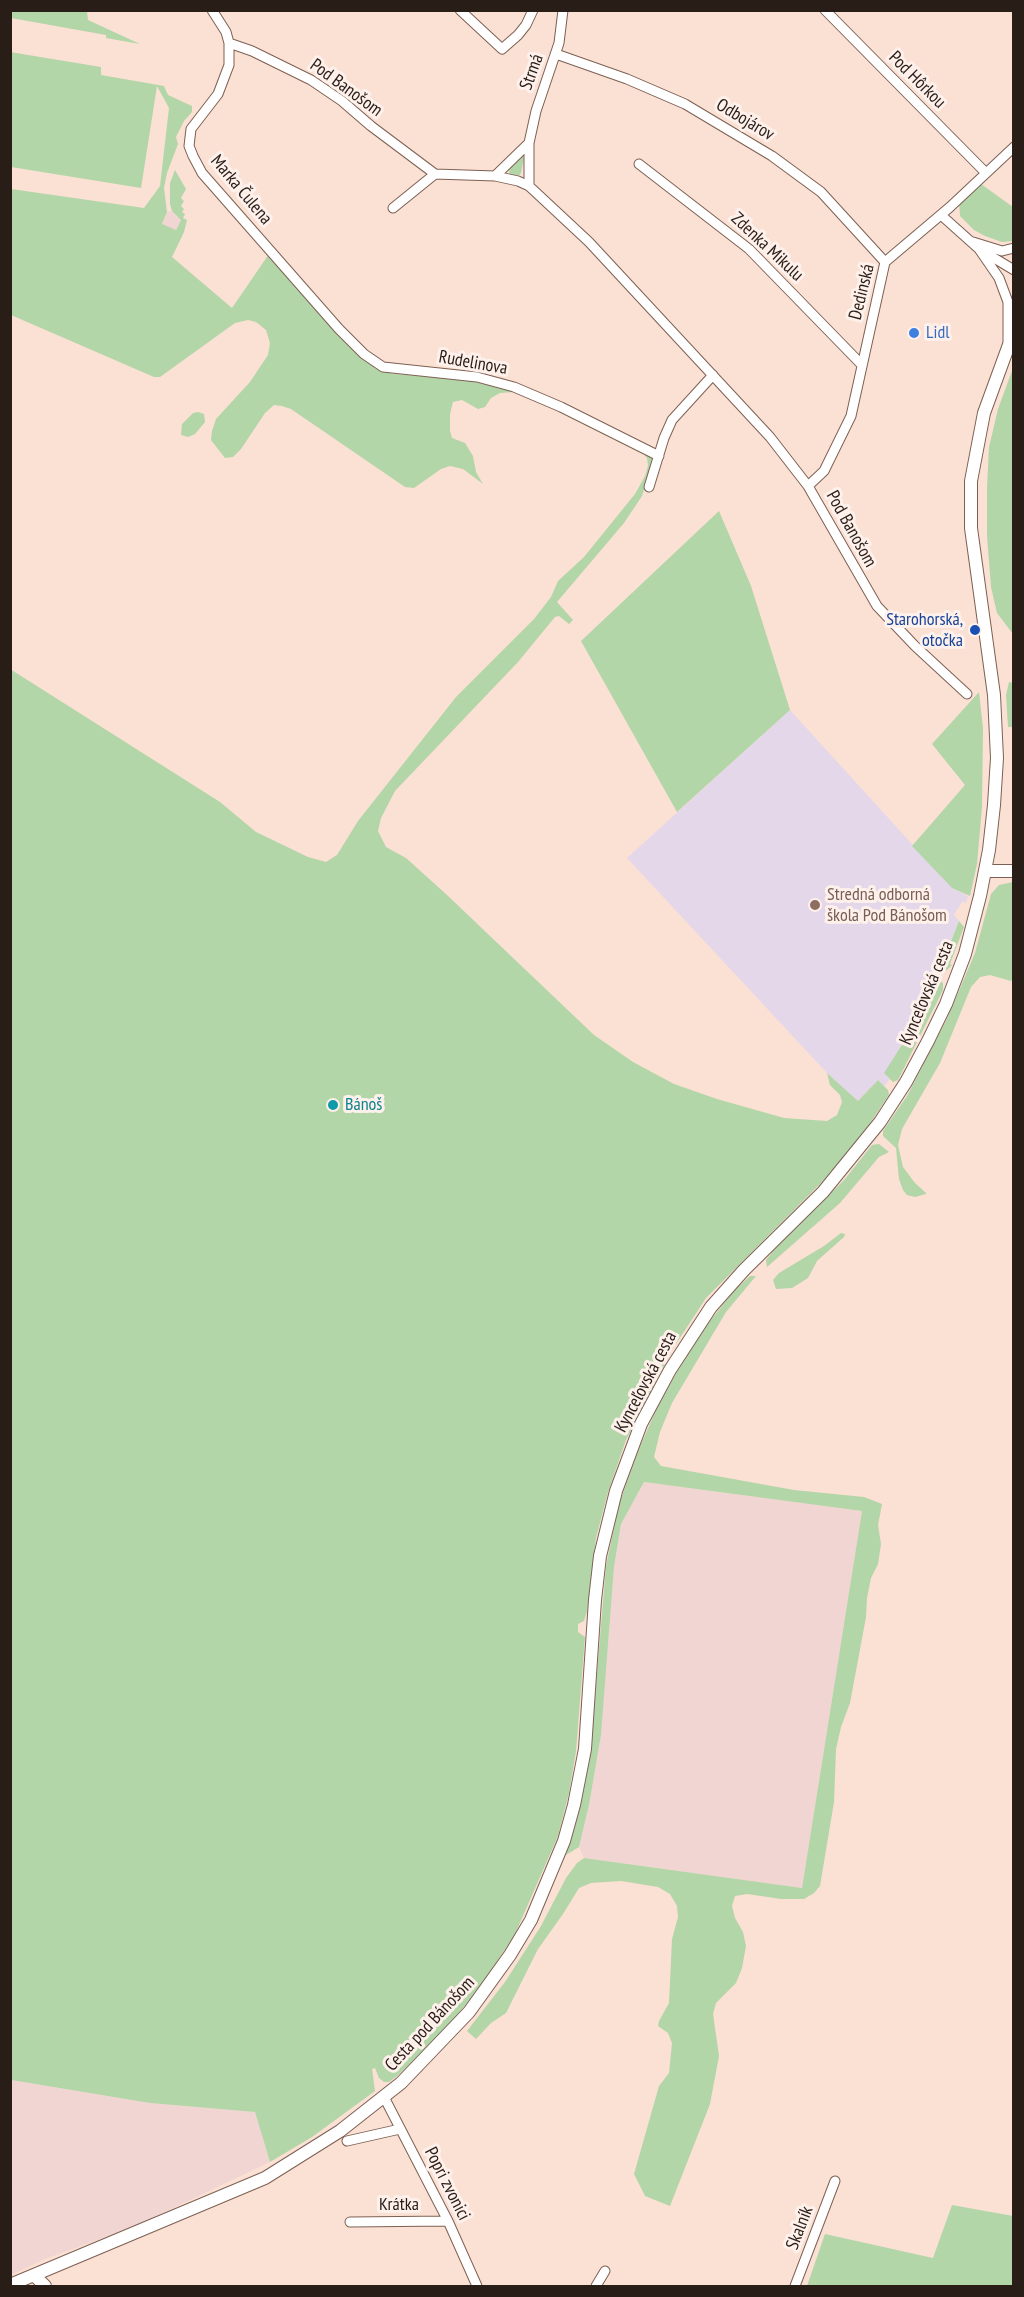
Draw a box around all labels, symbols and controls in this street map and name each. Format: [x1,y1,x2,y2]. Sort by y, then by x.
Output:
street label: Pod Hôrkou [884,47,950,113]
street label: Strmá [516,51,548,93]
street label: Pod Banošom [306,55,386,121]
street label: Odbojárov [712,94,778,146]
street label: Marka Čulena [206,151,276,229]
street label: Zdenka Mikulu [726,208,808,286]
street label: Dedinská [845,262,879,322]
place label: Lidl [926,322,949,344]
marker: Lidl [907,326,921,340]
street label: Rudelinova [437,346,509,380]
street label: Pod Banošom [821,487,881,571]
place label: Starohorská, otočka [886,609,963,652]
marker: Starohorská, otočka [968,623,982,637]
place label: Stredná odborná škola Pod Bánošom [827,884,947,926]
marker: Stredná odborná škola Pod Bánošom [808,898,822,912]
street label: Kynceľovská cesta [895,938,959,1048]
place label: Bánoš [345,1094,382,1116]
marker: Bánoš [326,1098,340,1112]
street label: Kynceľovská cesta [610,1328,682,1436]
street label: Cesta pod Bánošom [381,1972,479,2076]
street label: Popri zvonici [419,2144,475,2224]
street label: Krátka [379,2194,419,2216]
street label: Skalník [782,2203,818,2253]

